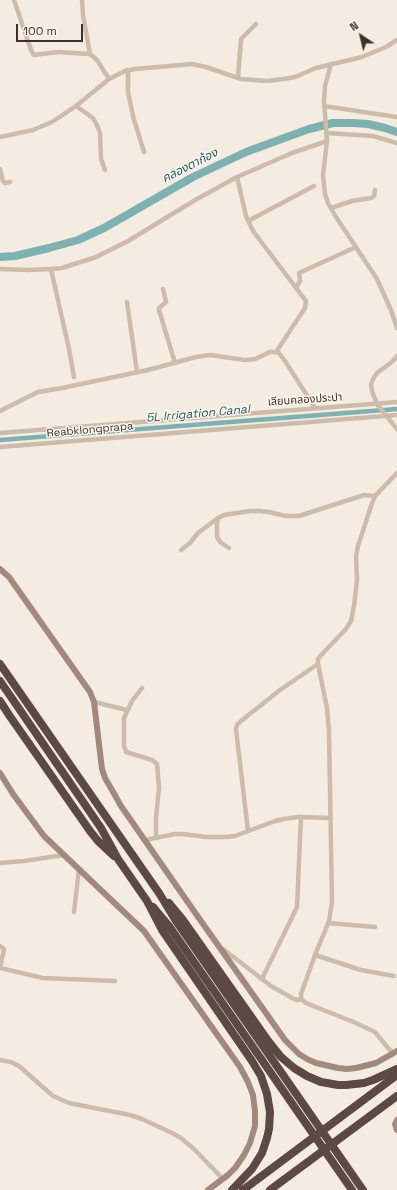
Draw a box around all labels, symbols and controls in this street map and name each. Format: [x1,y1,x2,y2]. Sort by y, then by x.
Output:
scale bar [18,16,85,42]
north arrow [341,16,381,56]
text: N [347,18,361,34]
text: 100 m [23,23,57,39]
water label: คลองตาก้อง [160,146,220,186]
street label: เลียบคลองประปา [267,391,343,409]
water label: 5L Irrigation Canal [146,402,250,426]
street label: Reabklongprapa [46,420,134,440]

